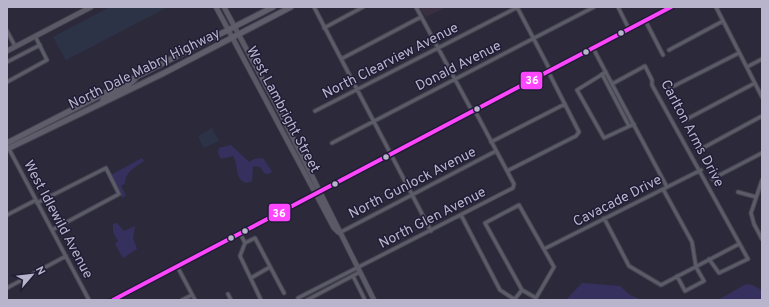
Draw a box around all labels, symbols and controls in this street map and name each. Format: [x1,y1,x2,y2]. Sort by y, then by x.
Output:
street label: North Clearview Avenue [320,20,462,103]
street label: North Dale Mabry Highway [66,25,223,113]
unlabelled marker [616,28,626,38]
street label: Donald Avenue [413,38,504,95]
street label: West Lambright Street [242,44,323,176]
unlabelled marker [581,47,591,57]
line badge: 36 [520,71,543,90]
text: 36 [525,74,539,88]
street label: Carlton Arms Drive [656,77,727,190]
unlabelled marker [472,104,482,114]
street label: North Gunlock Avenue [346,144,479,223]
unlabelled marker [381,152,391,162]
street label: West Idlewild Avenue [19,158,96,282]
street label: Cavacade Drive [571,172,665,231]
unlabelled marker [330,179,340,189]
street label: North Glen Avenue [376,184,489,253]
line badge: 36 [268,203,291,222]
text: 36 [272,207,286,221]
unlabelled marker [240,226,250,236]
unlabelled marker [226,233,236,243]
north arrow [12,255,52,295]
text: N [32,264,48,278]

